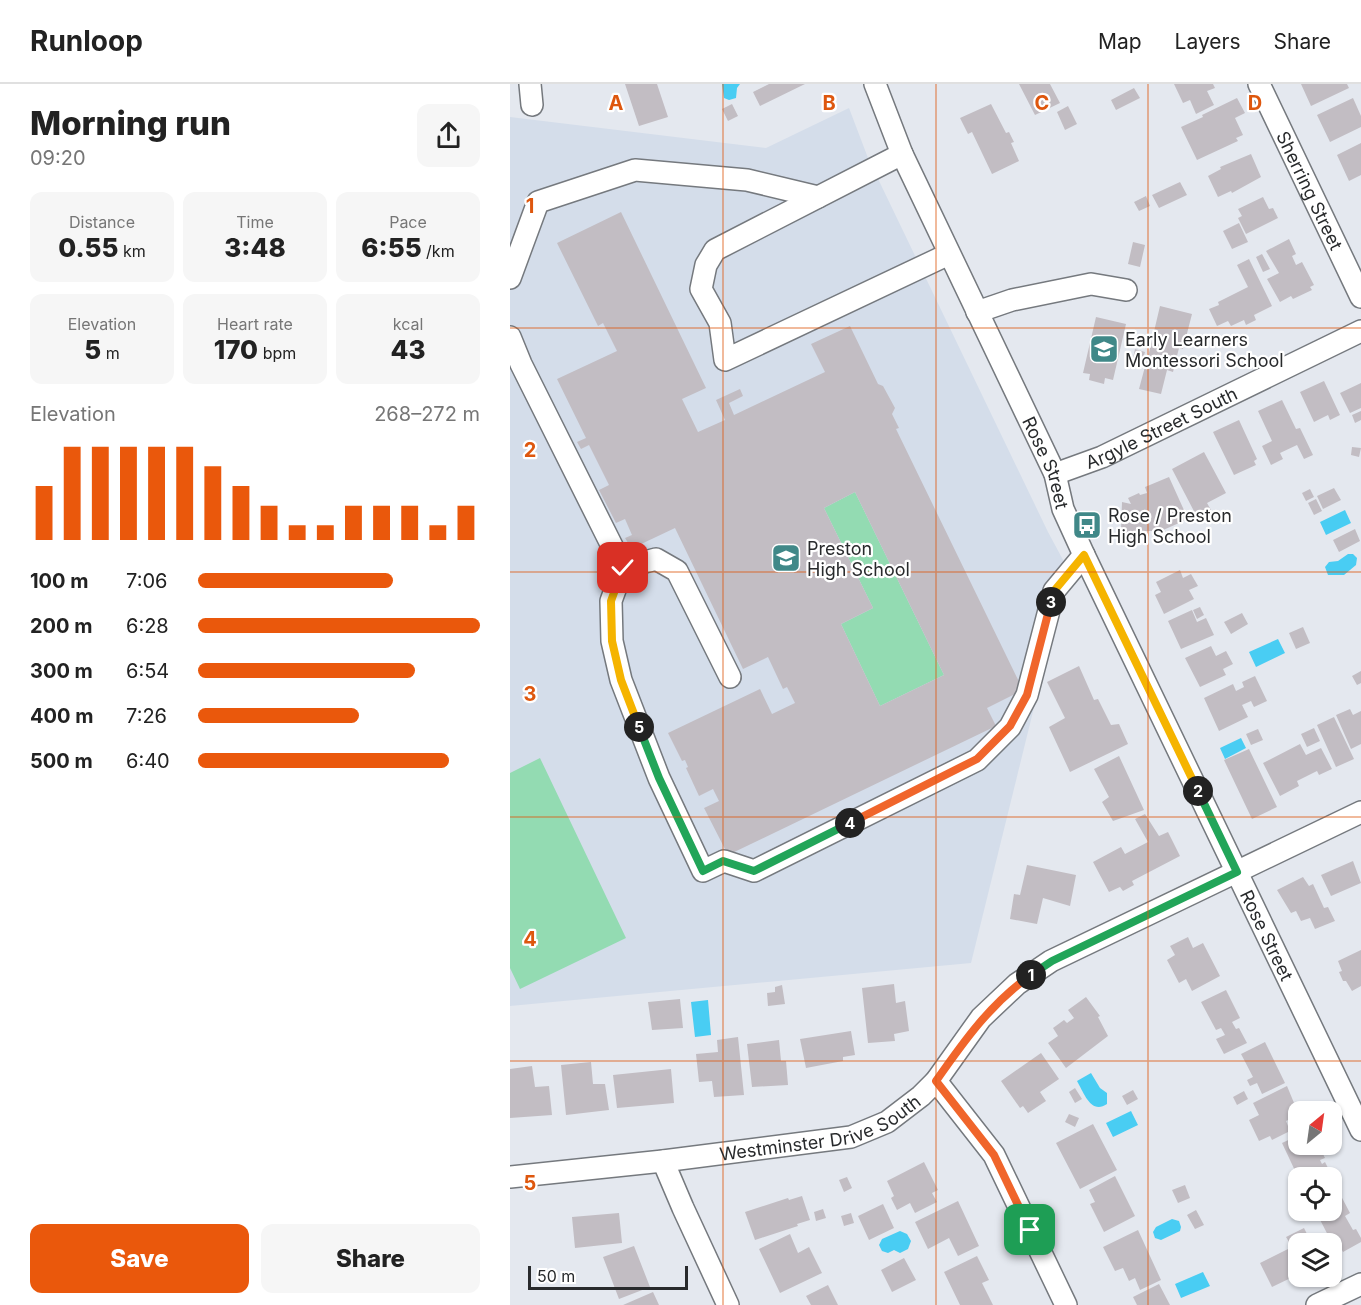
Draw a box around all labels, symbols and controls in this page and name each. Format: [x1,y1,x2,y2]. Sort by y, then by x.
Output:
text: Runloop [30,24,143,58]
text: Map [1098,29,1142,54]
text: Layers [1175,29,1241,54]
text: Share [1274,29,1331,54]
text: A [609,91,624,115]
text: B [822,91,836,115]
text: C [1035,91,1049,115]
text: D [1248,91,1262,115]
text: Morning run [30,103,231,143]
button: share [417,104,480,167]
street label: Sherring Street [1273,128,1347,253]
text: 09:20 [30,146,86,170]
text: 1 [526,194,534,218]
text: Distance [69,212,135,232]
text: Time [236,212,274,232]
text: Pace [389,212,427,232]
text: 0.55 [58,232,118,263]
text: 3:48 [224,232,286,263]
text: 6:55 [361,232,422,263]
text: km [118,241,146,261]
text: /km [422,241,455,261]
text: Elevation [68,314,136,334]
text: Heart rate [217,314,293,334]
text: kcal [393,314,423,334]
place label: Early Learners Montessori School [1125,329,1284,371]
school or university icon: Early Learners Montessori School [1088,333,1120,365]
text: 5 [84,334,101,365]
text: 170 [214,334,258,365]
text: 43 [391,334,425,365]
text: m [101,343,120,363]
text: bpm [258,343,296,363]
street label: Argyle Street South [1083,382,1240,473]
text: Elevation [30,402,116,426]
text: 268–272 m [374,402,480,426]
street label: Rose Street [1018,413,1073,511]
text: 2 [524,438,536,462]
place label: Rose / Preston High School [1108,505,1232,547]
bus stop icon: Rose / Preston High School [1071,509,1103,541]
place label: Preston High School [807,538,910,580]
pin [597,542,648,593]
school or university icon: Preston High School [770,542,802,574]
icon: check [606,551,639,584]
text: 100 m [30,569,89,593]
text: 7:06 [126,569,167,593]
pin: 3 [1036,587,1066,617]
text: 3 [1046,592,1056,612]
text: 200 m [30,614,93,638]
text: 6:28 [126,614,169,638]
text: 300 m [30,659,93,683]
text: 6:54 [126,659,169,683]
text: 3 [524,682,536,706]
text: 400 m [30,704,94,728]
text: 7:26 [126,704,167,728]
pin: 5 [624,712,654,742]
text: 5 [634,717,644,737]
text: 500 m [30,749,93,773]
text: 6:40 [126,749,170,773]
pin: 2 [1183,776,1213,806]
text: 2 [1193,781,1203,801]
pin: 4 [835,808,865,838]
text: 4 [845,813,855,833]
street label: Rose Street [1236,886,1298,984]
text: 4 [523,927,537,951]
pin: 1 [1016,960,1046,990]
text: 1 [1028,965,1034,985]
street label: Westminster Drive South [718,1090,924,1164]
north arrow [1288,1101,1342,1155]
map controls [1288,1101,1342,1287]
button: locate [1288,1167,1342,1221]
text: 5 [524,1171,536,1195]
pin [1004,1204,1055,1255]
icon: arrive [1013,1213,1046,1246]
button: Save [30,1224,249,1293]
button: Share [261,1224,480,1293]
button: layers [1288,1233,1342,1287]
scale bar [528,1263,688,1290]
text: 50 m [537,1266,575,1286]

